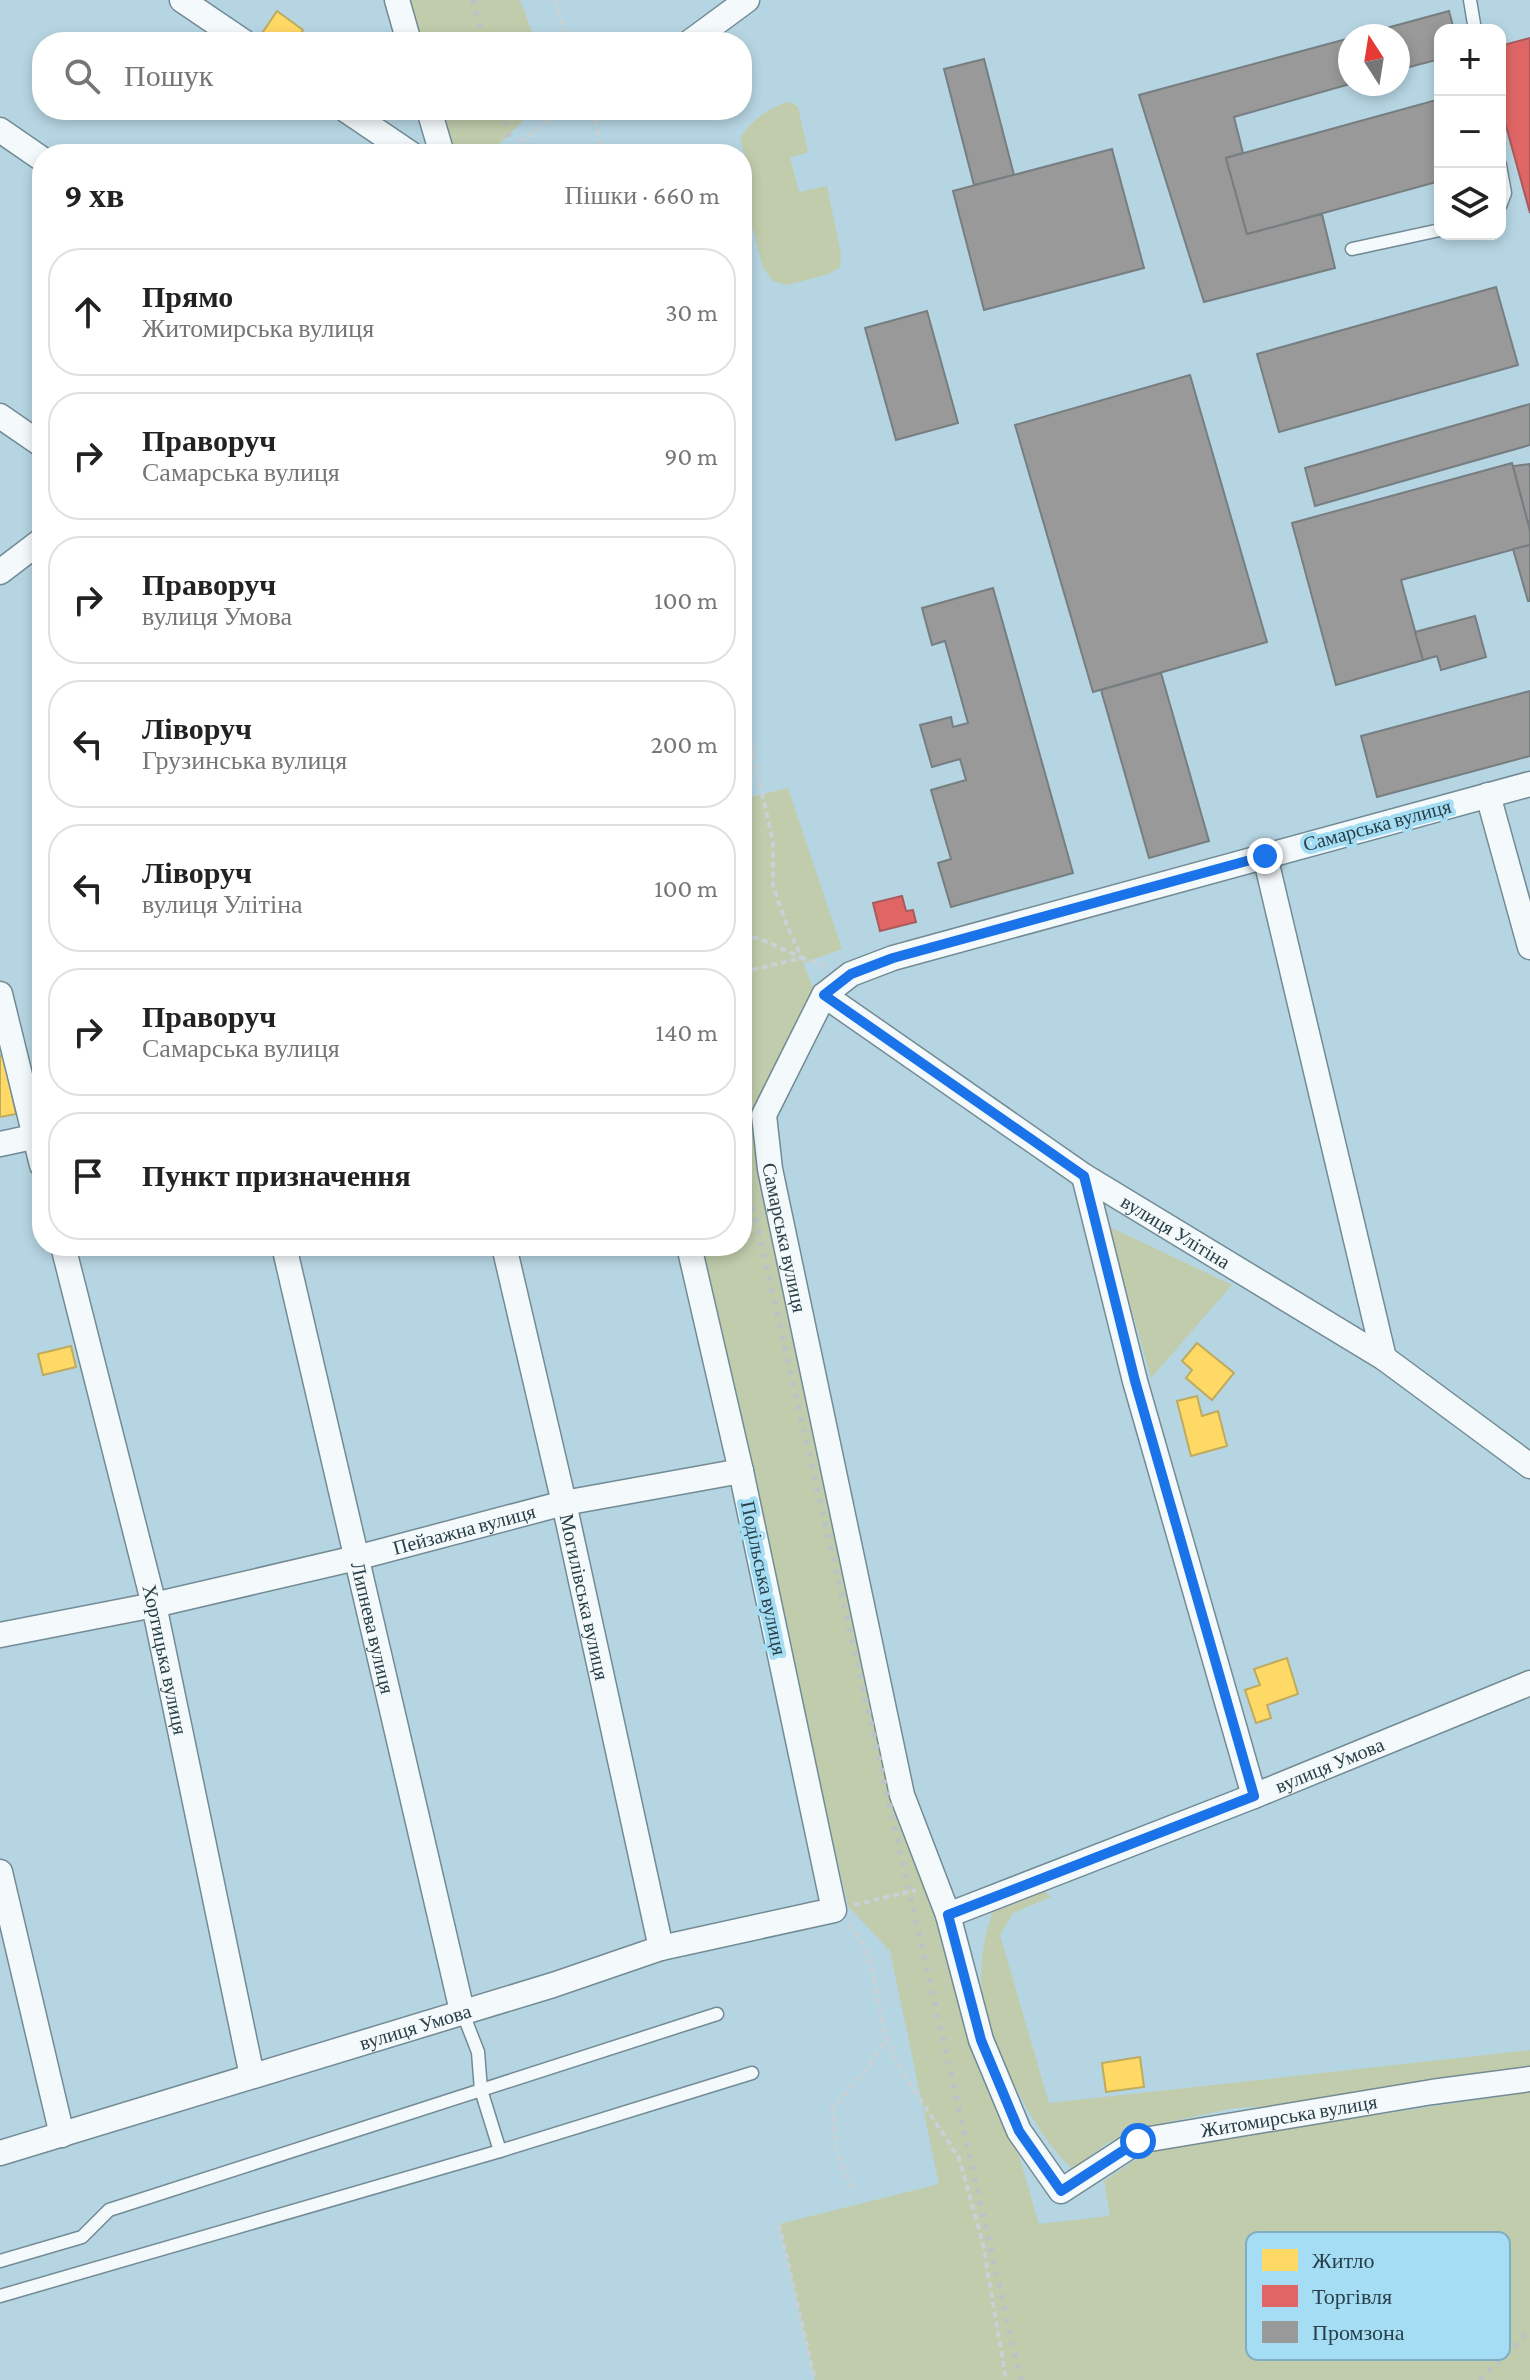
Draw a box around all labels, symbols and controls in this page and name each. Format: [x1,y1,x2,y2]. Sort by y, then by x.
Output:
north arrow [1338,24,1410,96]
map controls [1434,24,1506,240]
button: + [1434,24,1506,96]
search box [32,32,752,120]
icon: search [60,54,104,98]
text: Пошук [124,59,213,92]
button: − [1434,96,1506,168]
button: layers [1434,168,1506,240]
text: 9 хв [64,177,124,214]
text: Пішки · 660 m [565,181,720,210]
text: Прямо [142,280,233,313]
icon: ahead [66,290,110,334]
text: 30 m [665,298,718,327]
text: Житомирська вулиця [142,314,374,343]
text: Праворуч [142,424,276,457]
icon: right [66,434,110,478]
text: 90 m [664,442,718,471]
text: Самарська вулиця [142,458,340,487]
text: Праворуч [142,568,276,601]
icon: right [66,578,110,622]
text: 100 m [654,586,718,615]
text: вулиця Умова [142,602,292,631]
text: Ліворуч [142,712,252,745]
icon: left [66,722,110,766]
text: 200 m [650,730,718,759]
text: Грузинська вулиця [142,746,347,775]
street label: Самарська вулиця [1301,795,1454,856]
route end [1247,838,1283,874]
text: Ліворуч [142,856,252,889]
icon: left [66,866,110,910]
text: 100 m [654,874,718,903]
text: вулиця Улітіна [142,890,303,919]
text: Праворуч [142,1000,276,1033]
icon: right [66,1010,110,1054]
text: 140 m [656,1018,718,1047]
text: Самарська вулиця [142,1034,340,1063]
icon: arrive [66,1154,110,1198]
text: Пункт призначення [142,1159,411,1192]
street label: Самарська вулиця [758,1161,811,1314]
street label: вулиця Улітіна [1117,1190,1234,1273]
street label: Подільська вулиця [736,1499,791,1657]
street label: Пейзажна вулиця [390,1500,538,1559]
street label: Могилівська вулиця [556,1512,613,1682]
street label: Липнева вулиця [347,1560,399,1696]
street label: Хортицька вулиця [138,1582,192,1737]
street label: вулиця Умова [1272,1733,1387,1797]
street label: вулиця Умова [357,2000,474,2054]
street label: Житомирська вулиця [1199,2090,1379,2141]
route start [1120,2123,1156,2159]
legend [1246,2232,1510,2360]
text: Житло [1312,2248,1375,2273]
text: Торгівля [1312,2284,1392,2309]
text: Промзона [1312,2320,1405,2345]

